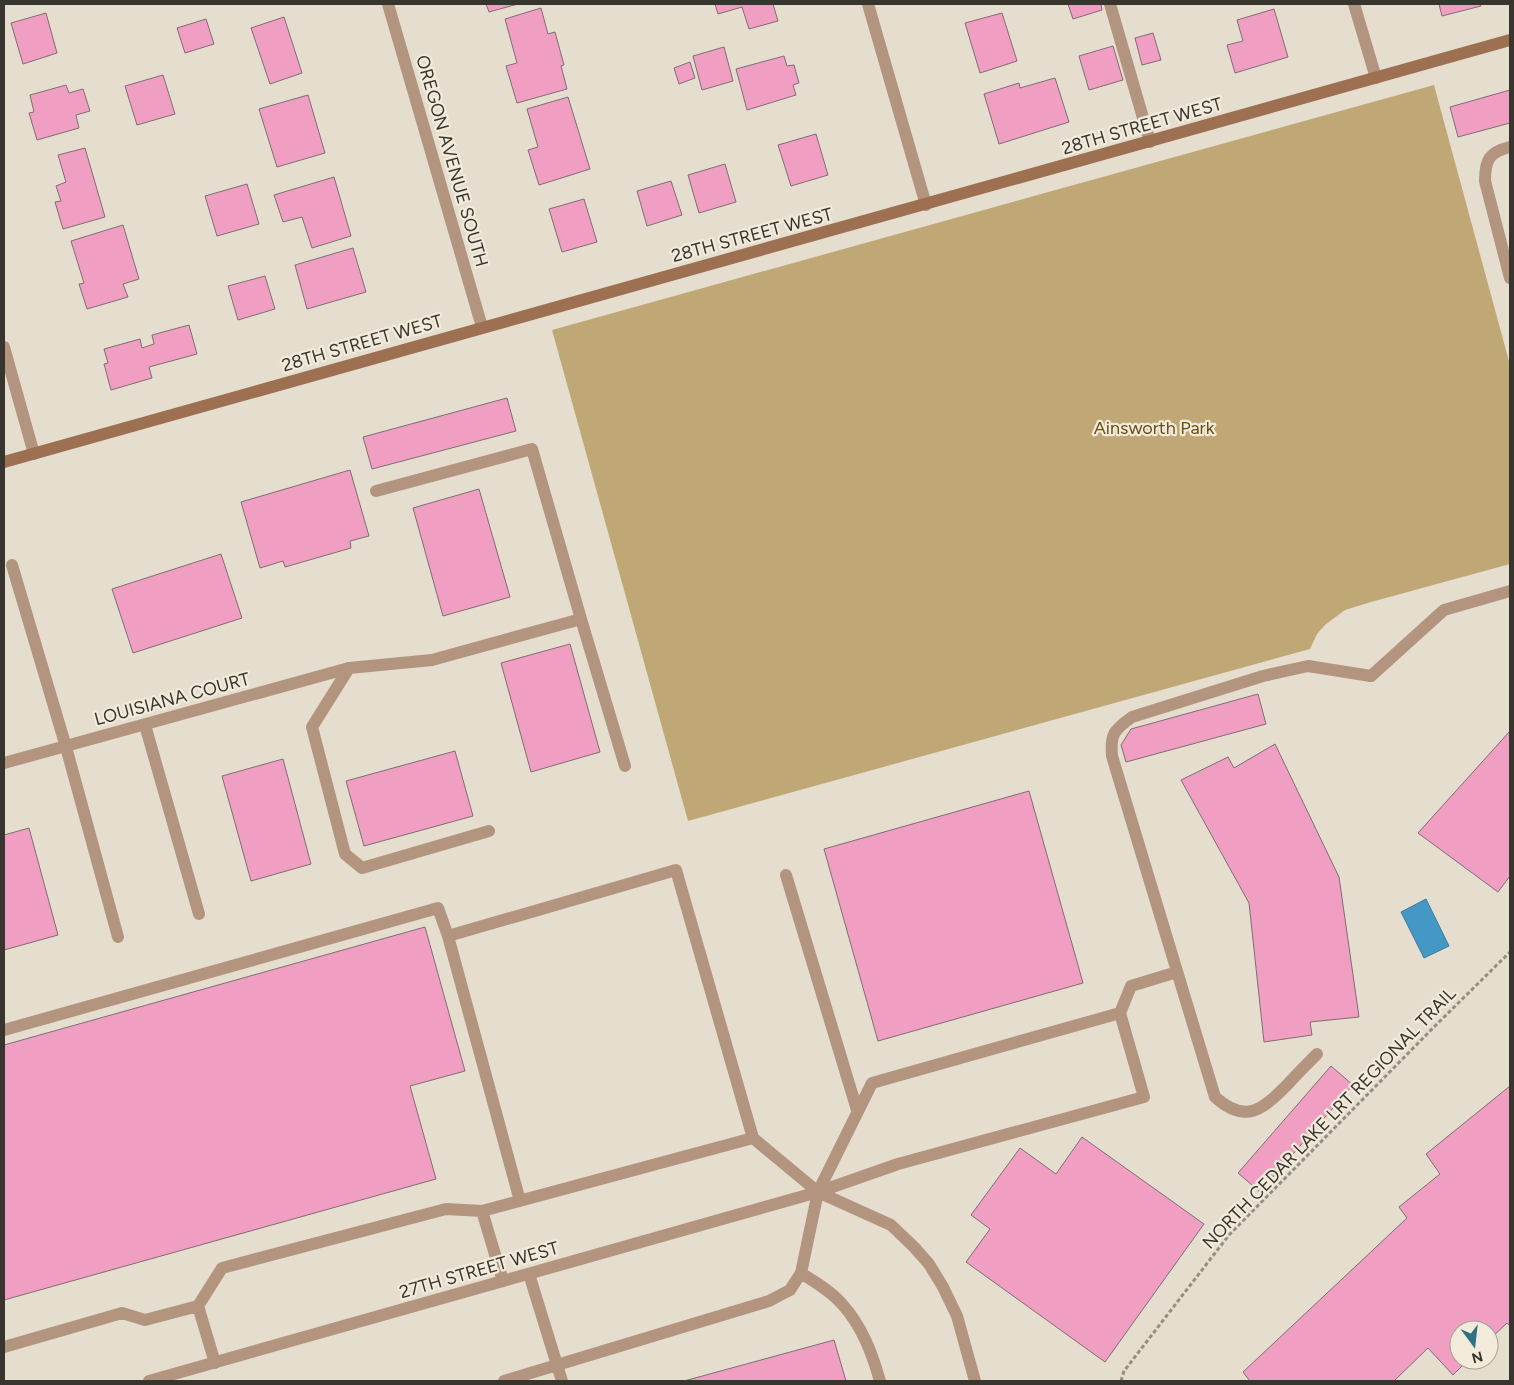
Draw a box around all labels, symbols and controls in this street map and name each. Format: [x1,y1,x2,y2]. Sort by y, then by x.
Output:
street label: OREGON AVENUE SOUTH [411,53,493,269]
street label: 28TH STREET WEST [1059,93,1225,159]
street label: 28TH STREET WEST [669,203,835,267]
street label: 28TH STREET WEST [279,310,445,376]
park label: Ainsworth Park [1094,417,1215,439]
street label: LOUISIANA COURT [92,668,252,730]
street label: NORTH CEDAR LAKE LRT REGIONAL TRAIL [1198,982,1461,1253]
street label: 27TH STREET WEST [397,1237,561,1303]
north arrow [1449,1320,1499,1370]
text: N [1470,1347,1485,1367]

